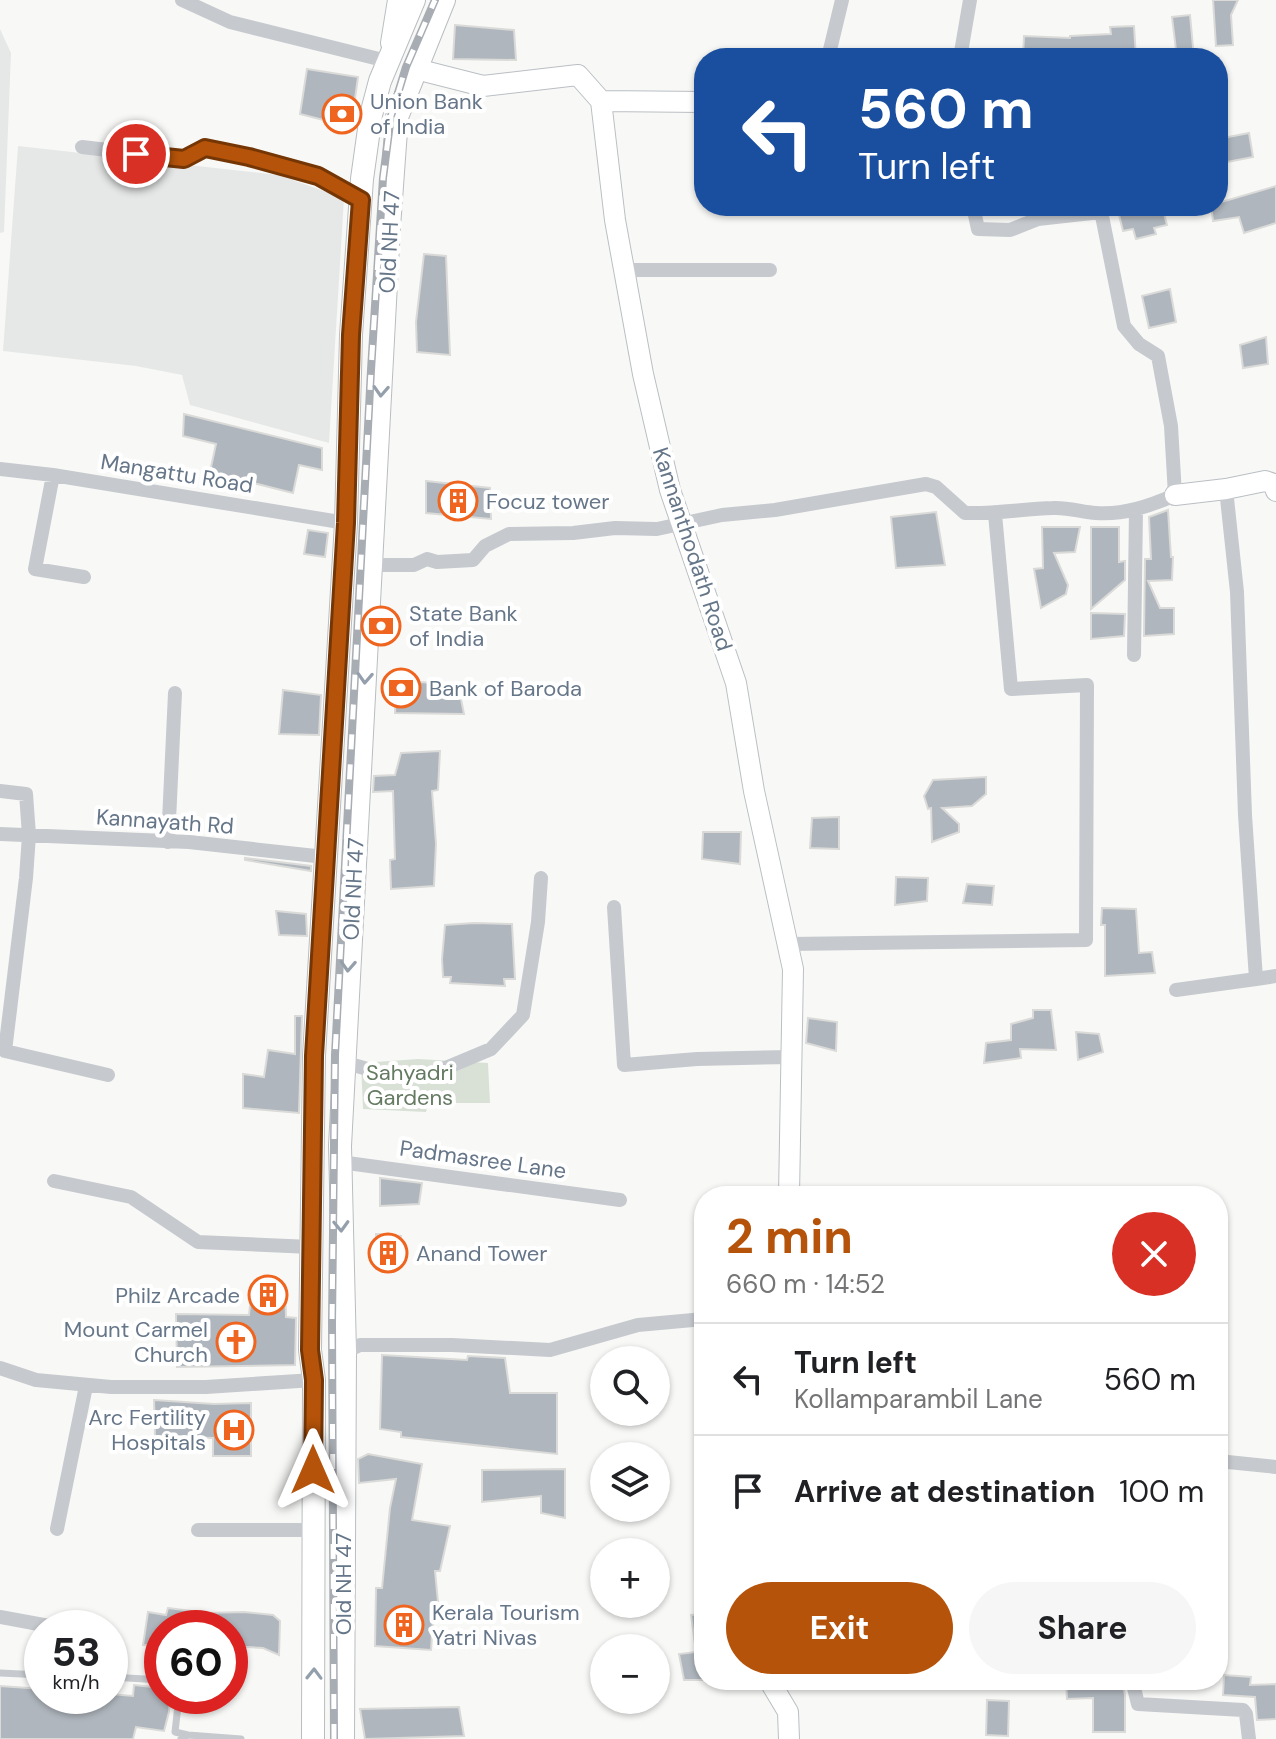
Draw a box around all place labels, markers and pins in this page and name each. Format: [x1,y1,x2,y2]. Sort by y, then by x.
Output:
place label: Union Bank of India [370,87,483,141]
bank icon: Union Bank of India [321,93,363,135]
pin [102,120,170,188]
building icon: Focuz tower [437,480,479,522]
place label: Focuz tower [486,487,609,516]
place label: State Bank of India [409,599,518,653]
bank icon: State Bank of India [360,605,402,647]
bank icon: Bank of Baroda [380,667,422,709]
place label: Bank of Baroda [429,674,582,703]
building icon: Anand Tower [367,1232,409,1274]
place label: Anand Tower [416,1239,547,1268]
building icon: Philz Arcade [247,1274,289,1316]
place label: Philz Arcade [115,1281,240,1310]
place label: Mount Carmel Church [64,1315,208,1369]
church icon: Mount Carmel Church [215,1321,257,1363]
place label: Arc Fertility Hospitals [88,1403,206,1457]
hospital icon: Arc Fertility Hospitals [213,1409,255,1451]
place label: Kerala Tourism Yatri Nivas [432,1598,580,1652]
building icon: Kerala Tourism Yatri Nivas [383,1604,425,1646]

